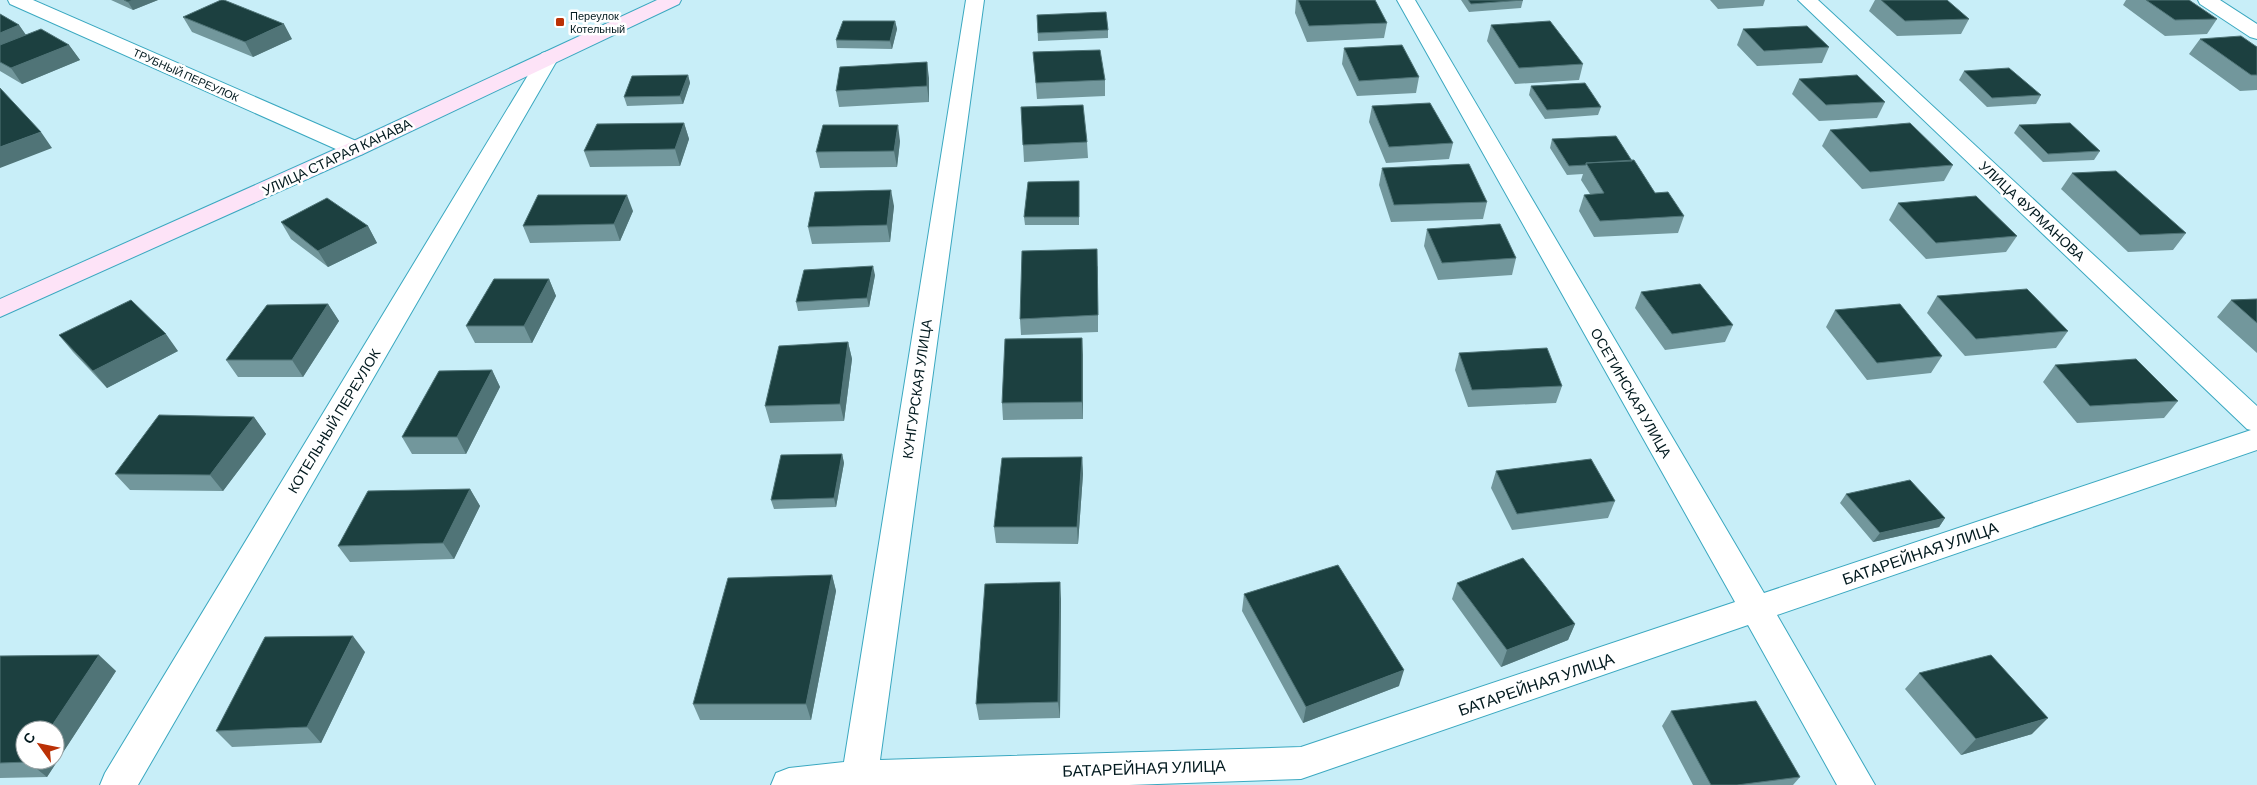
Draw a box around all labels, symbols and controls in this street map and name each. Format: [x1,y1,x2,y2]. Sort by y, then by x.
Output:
place label: Переулок Котельный [570,9,625,35]
marker: Переулок Котельный [554,16,566,28]
street label: ТРУБНЫЙ ПЕРЕУЛОК [131,45,242,104]
street label: УЛИЦА СТАРАЯ КАНАВА [259,114,415,199]
street label: УЛИЦА ФУРМАНОВА [1976,157,2089,265]
street label: КУНГУРСКАЯ УЛИЦА [898,317,935,460]
street label: ОСЕТИНСКАЯ УЛИЦА [1587,325,1676,461]
street label: КОТЕЛЬНЫЙ ПЕРЕУЛОК [284,345,384,496]
street label: БАТАРЕЙНАЯ УЛИЦА [1839,517,2001,588]
street label: БАТАРЕЙНАЯ УЛИЦА [1455,648,1617,719]
north arrow [15,720,65,770]
text: С [19,729,39,747]
street label: БАТАРЕЙНАЯ УЛИЦА [1062,755,1226,780]

